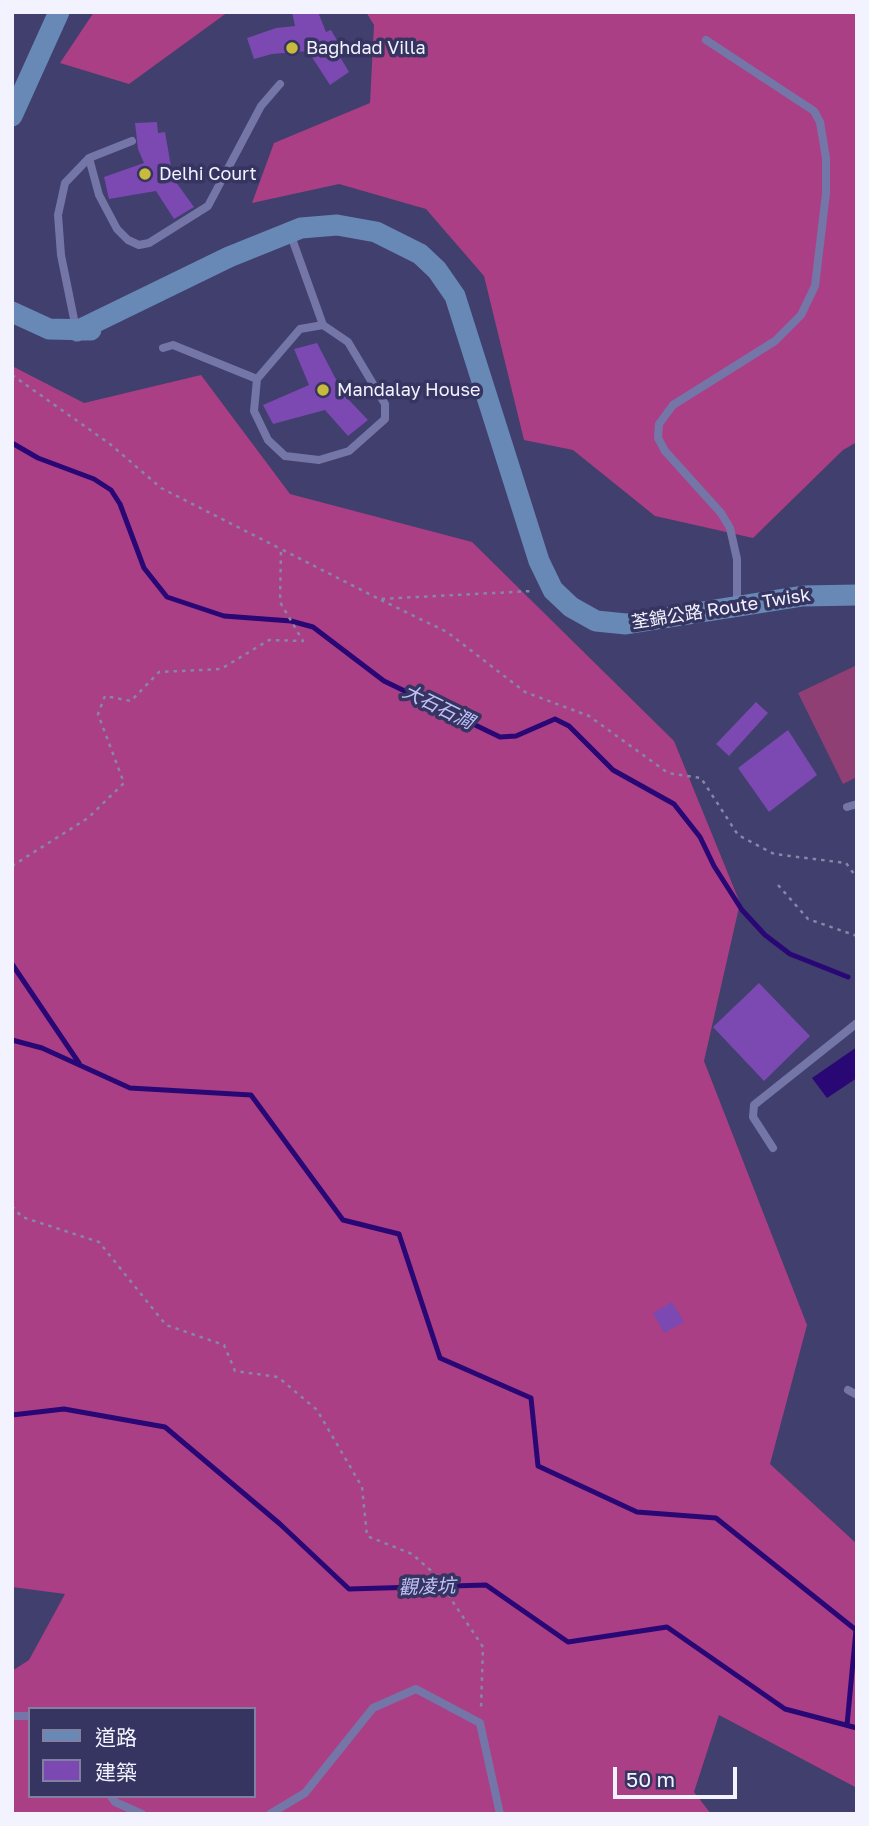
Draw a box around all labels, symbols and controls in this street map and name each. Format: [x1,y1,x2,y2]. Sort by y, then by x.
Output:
place label: Baghdad Villa [306,37,426,59]
marker: Baghdad Villa [284,40,300,56]
place label: Delhi Court [159,163,257,185]
marker: Delhi Court [137,166,153,182]
place label: Mandalay House [337,379,480,401]
marker: Mandalay House [315,382,331,398]
street label: 荃錦公路 Route Twisk [630,584,812,634]
water label: 大石石澗 [399,680,477,734]
water label: 觀凌坑 [398,1575,456,1599]
legend [28,1707,256,1798]
text: 道路 [95,1724,137,1750]
scale bar [617,1752,741,1796]
text: 建築 [95,1759,137,1785]
text: 50 m [626,1766,675,1792]

